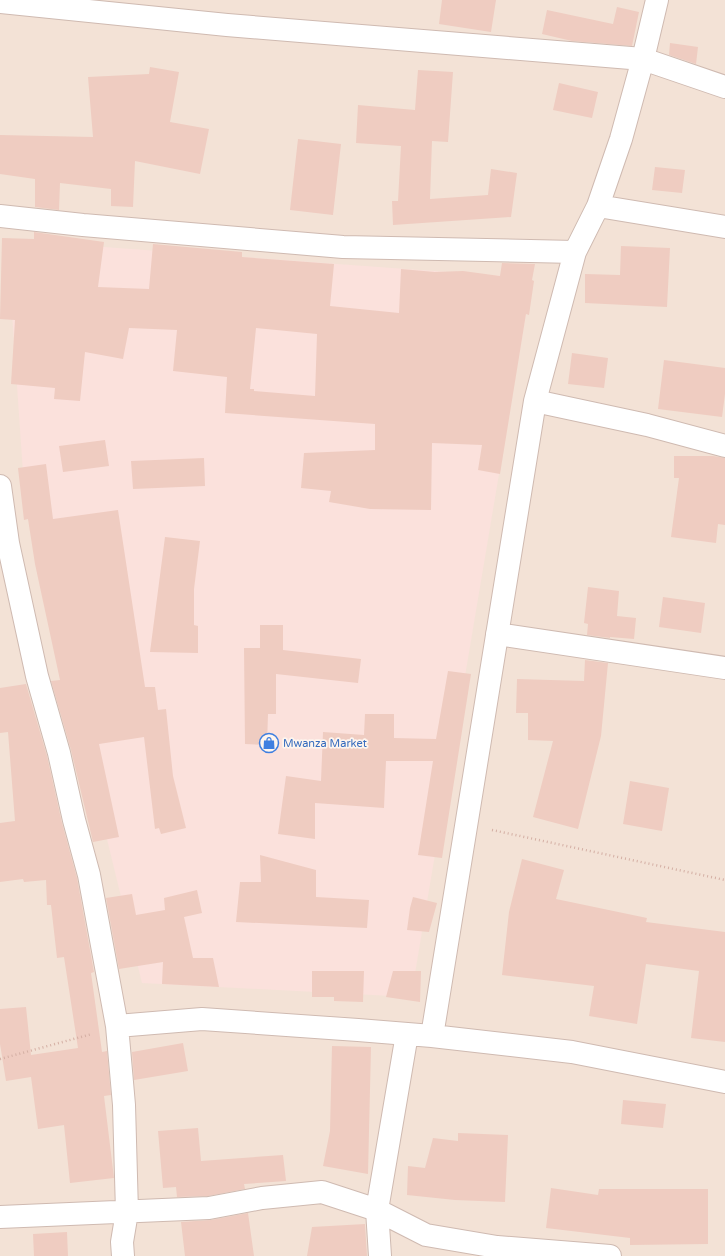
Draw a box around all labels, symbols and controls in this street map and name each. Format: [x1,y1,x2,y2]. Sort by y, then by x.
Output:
shop icon: Mwanza Market [258,732,280,754]
place label: Mwanza Market [283,737,367,750]

